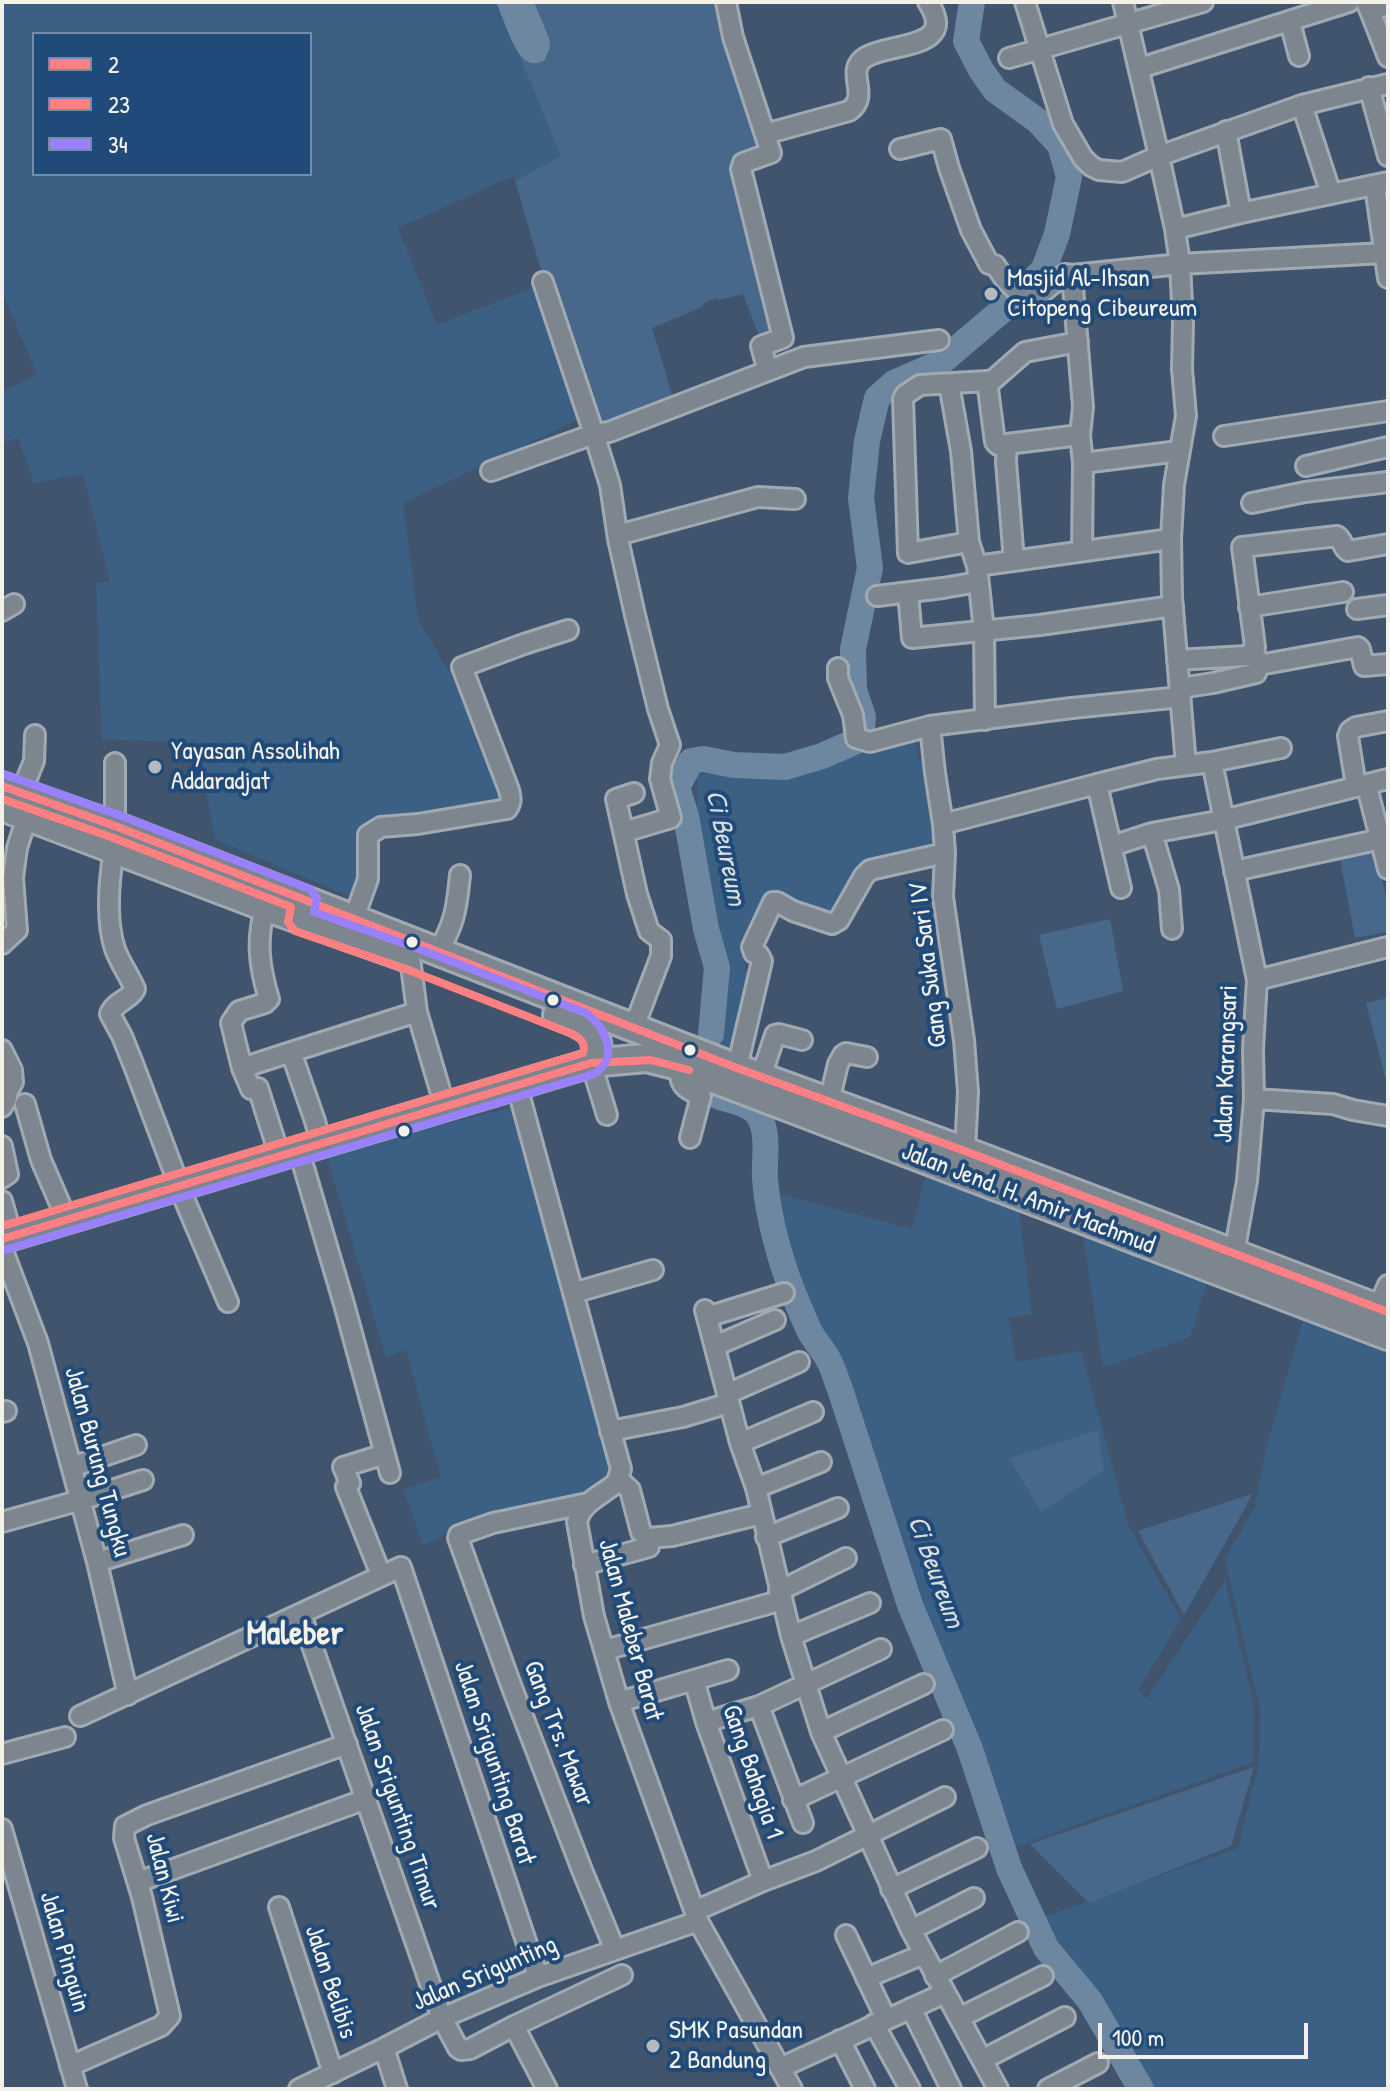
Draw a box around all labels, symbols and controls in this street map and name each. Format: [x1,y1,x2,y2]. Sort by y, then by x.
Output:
legend [32,32,312,176]
text: 2 [108,48,119,80]
text: 23 [108,88,130,120]
text: 34 [108,128,128,160]
place label: Masjid Al-Ihsan Citopeng Cibeureum [1007,263,1197,324]
marker: Masjid Al-Ihsan Citopeng Cibeureum [982,285,1000,303]
place label: Yayasan Assolihah Addaradjat [171,736,340,798]
marker: Yayasan Assolihah Addaradjat [146,758,164,776]
water label: Ci Beureum [697,787,753,909]
street label: Gang Suka Sari IV [903,881,955,1049]
unlabelled marker [404,934,420,950]
street label: Jalan Karangsari [1209,985,1245,1143]
unlabelled marker [545,992,561,1008]
unlabelled marker [682,1042,698,1058]
unlabelled marker [396,1123,412,1139]
street label: Jalan Jend. H. Amir Machmud [897,1136,1159,1262]
street label: Jalan Burung Tungku [57,1364,137,1560]
water label: Ci Beureum [899,1511,971,1633]
street label: Jalan Maleber Barat [591,1536,669,1724]
district label: Maleber [247,1615,343,1655]
street label: Jalan Srigunting Barat [446,1657,542,1869]
street label: Gang Trs. Mawar [516,1657,600,1811]
street label: Jalan Srigunting Timur [347,1700,447,1914]
street label: Gang Bahagia 1 [715,1701,789,1843]
street label: Jalan Kiwi [138,1830,190,1926]
street label: Jalan Pinguin [32,1888,96,2016]
street label: Jalan Belibis [297,1921,363,2043]
street label: Jalan Srigunting [408,1930,562,2018]
scale bar [1102,2007,1312,2057]
place label: SMK Pasundan 2 Bandung [669,2015,803,2076]
text: 100 m [1112,2021,1164,2053]
marker: SMK Pasundan 2 Bandung [644,2037,662,2055]

